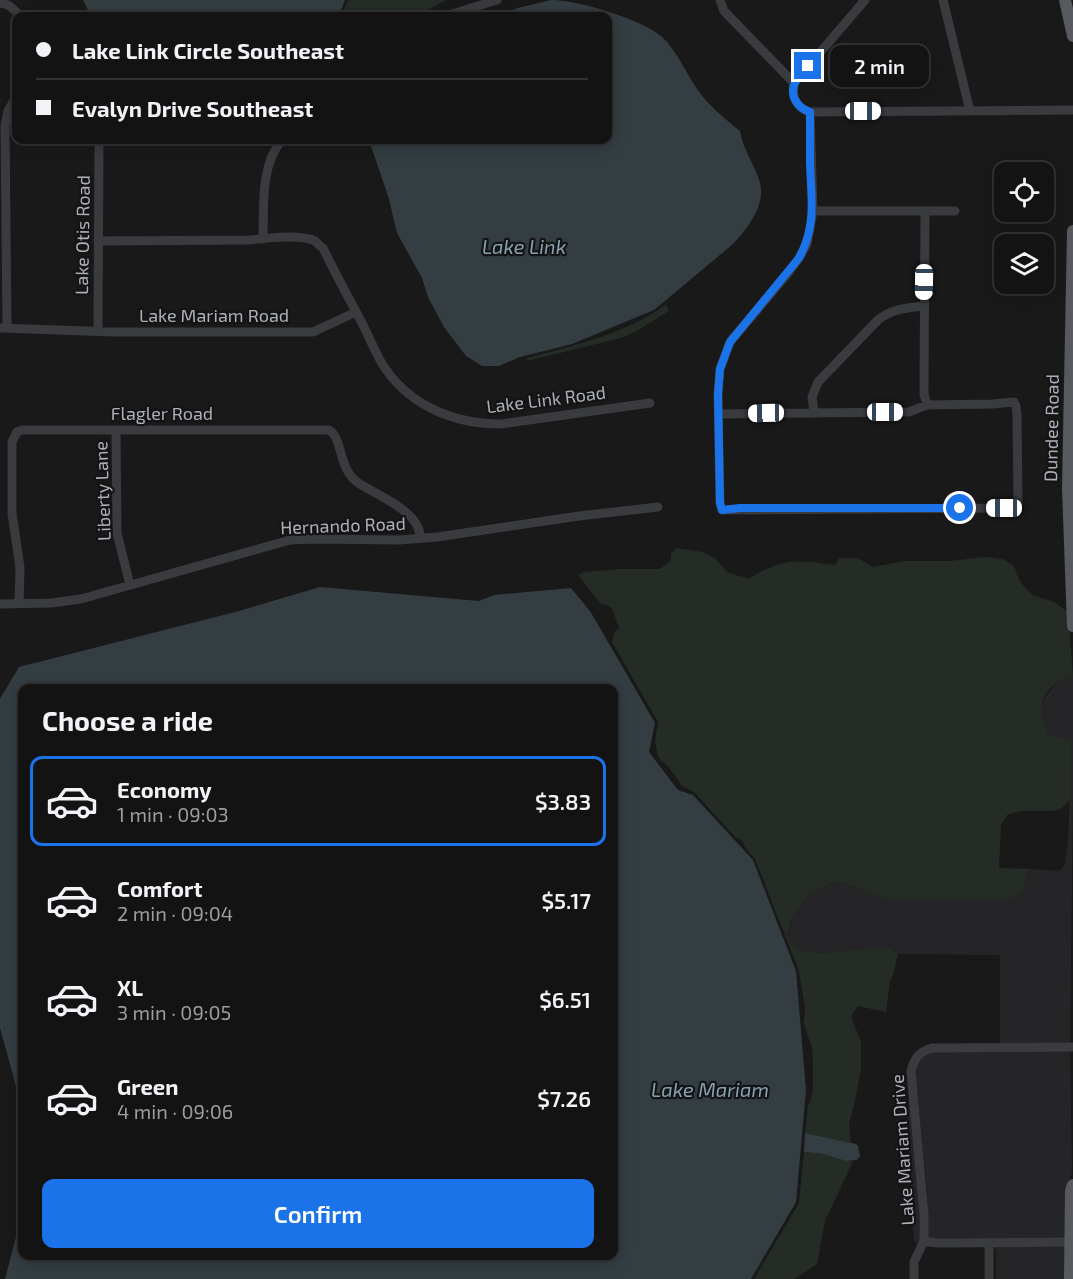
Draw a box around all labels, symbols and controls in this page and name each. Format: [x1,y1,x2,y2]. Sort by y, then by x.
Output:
text: Lake Link Circle Southeast [72,37,344,63]
callout: 2 min [829,45,928,87]
route end [794,52,821,79]
text: 2 min [854,54,905,78]
text: Evalyn Drive Southeast [72,95,313,121]
car [845,102,881,120]
map controls [994,162,1054,294]
button: locate [994,162,1054,222]
street label: Lake Otis Road [70,175,94,295]
water label: Lake Link [482,234,566,258]
button: layers [994,234,1054,294]
car [915,264,933,300]
street label: Lake Mariam Road [139,304,289,326]
street label: Dundee Road [1039,374,1063,482]
street label: Lake Link Road [485,381,607,417]
street label: Flagler Road [111,402,213,424]
car [867,403,903,421]
car [748,404,784,422]
street label: Liberty Lane [89,441,115,541]
route start [946,494,973,521]
car [986,499,1022,517]
street label: Hernando Road [280,512,406,538]
text: Choose a ride [42,704,213,736]
icon: car [45,774,99,828]
text: Economy [117,776,212,802]
text: $3.83 [535,788,591,814]
text: 1 min · 09:03 [117,802,229,826]
icon: car [45,873,99,927]
text: Comfort [117,875,202,901]
text: $5.17 [541,887,591,913]
text: 2 min · 09:04 [117,901,233,925]
icon: car [45,972,99,1026]
text: XL [117,974,143,1000]
text: $6.51 [539,986,591,1012]
text: 3 min · 09:05 [117,1000,231,1024]
icon: car [45,1071,99,1125]
text: Green [117,1073,179,1099]
street label: Lake Mariam Drive [886,1074,918,1226]
water label: Lake Mariam [651,1077,769,1101]
text: $7.26 [537,1085,591,1111]
text: 4 min · 09:06 [117,1099,233,1123]
button: Confirm [42,1179,594,1248]

